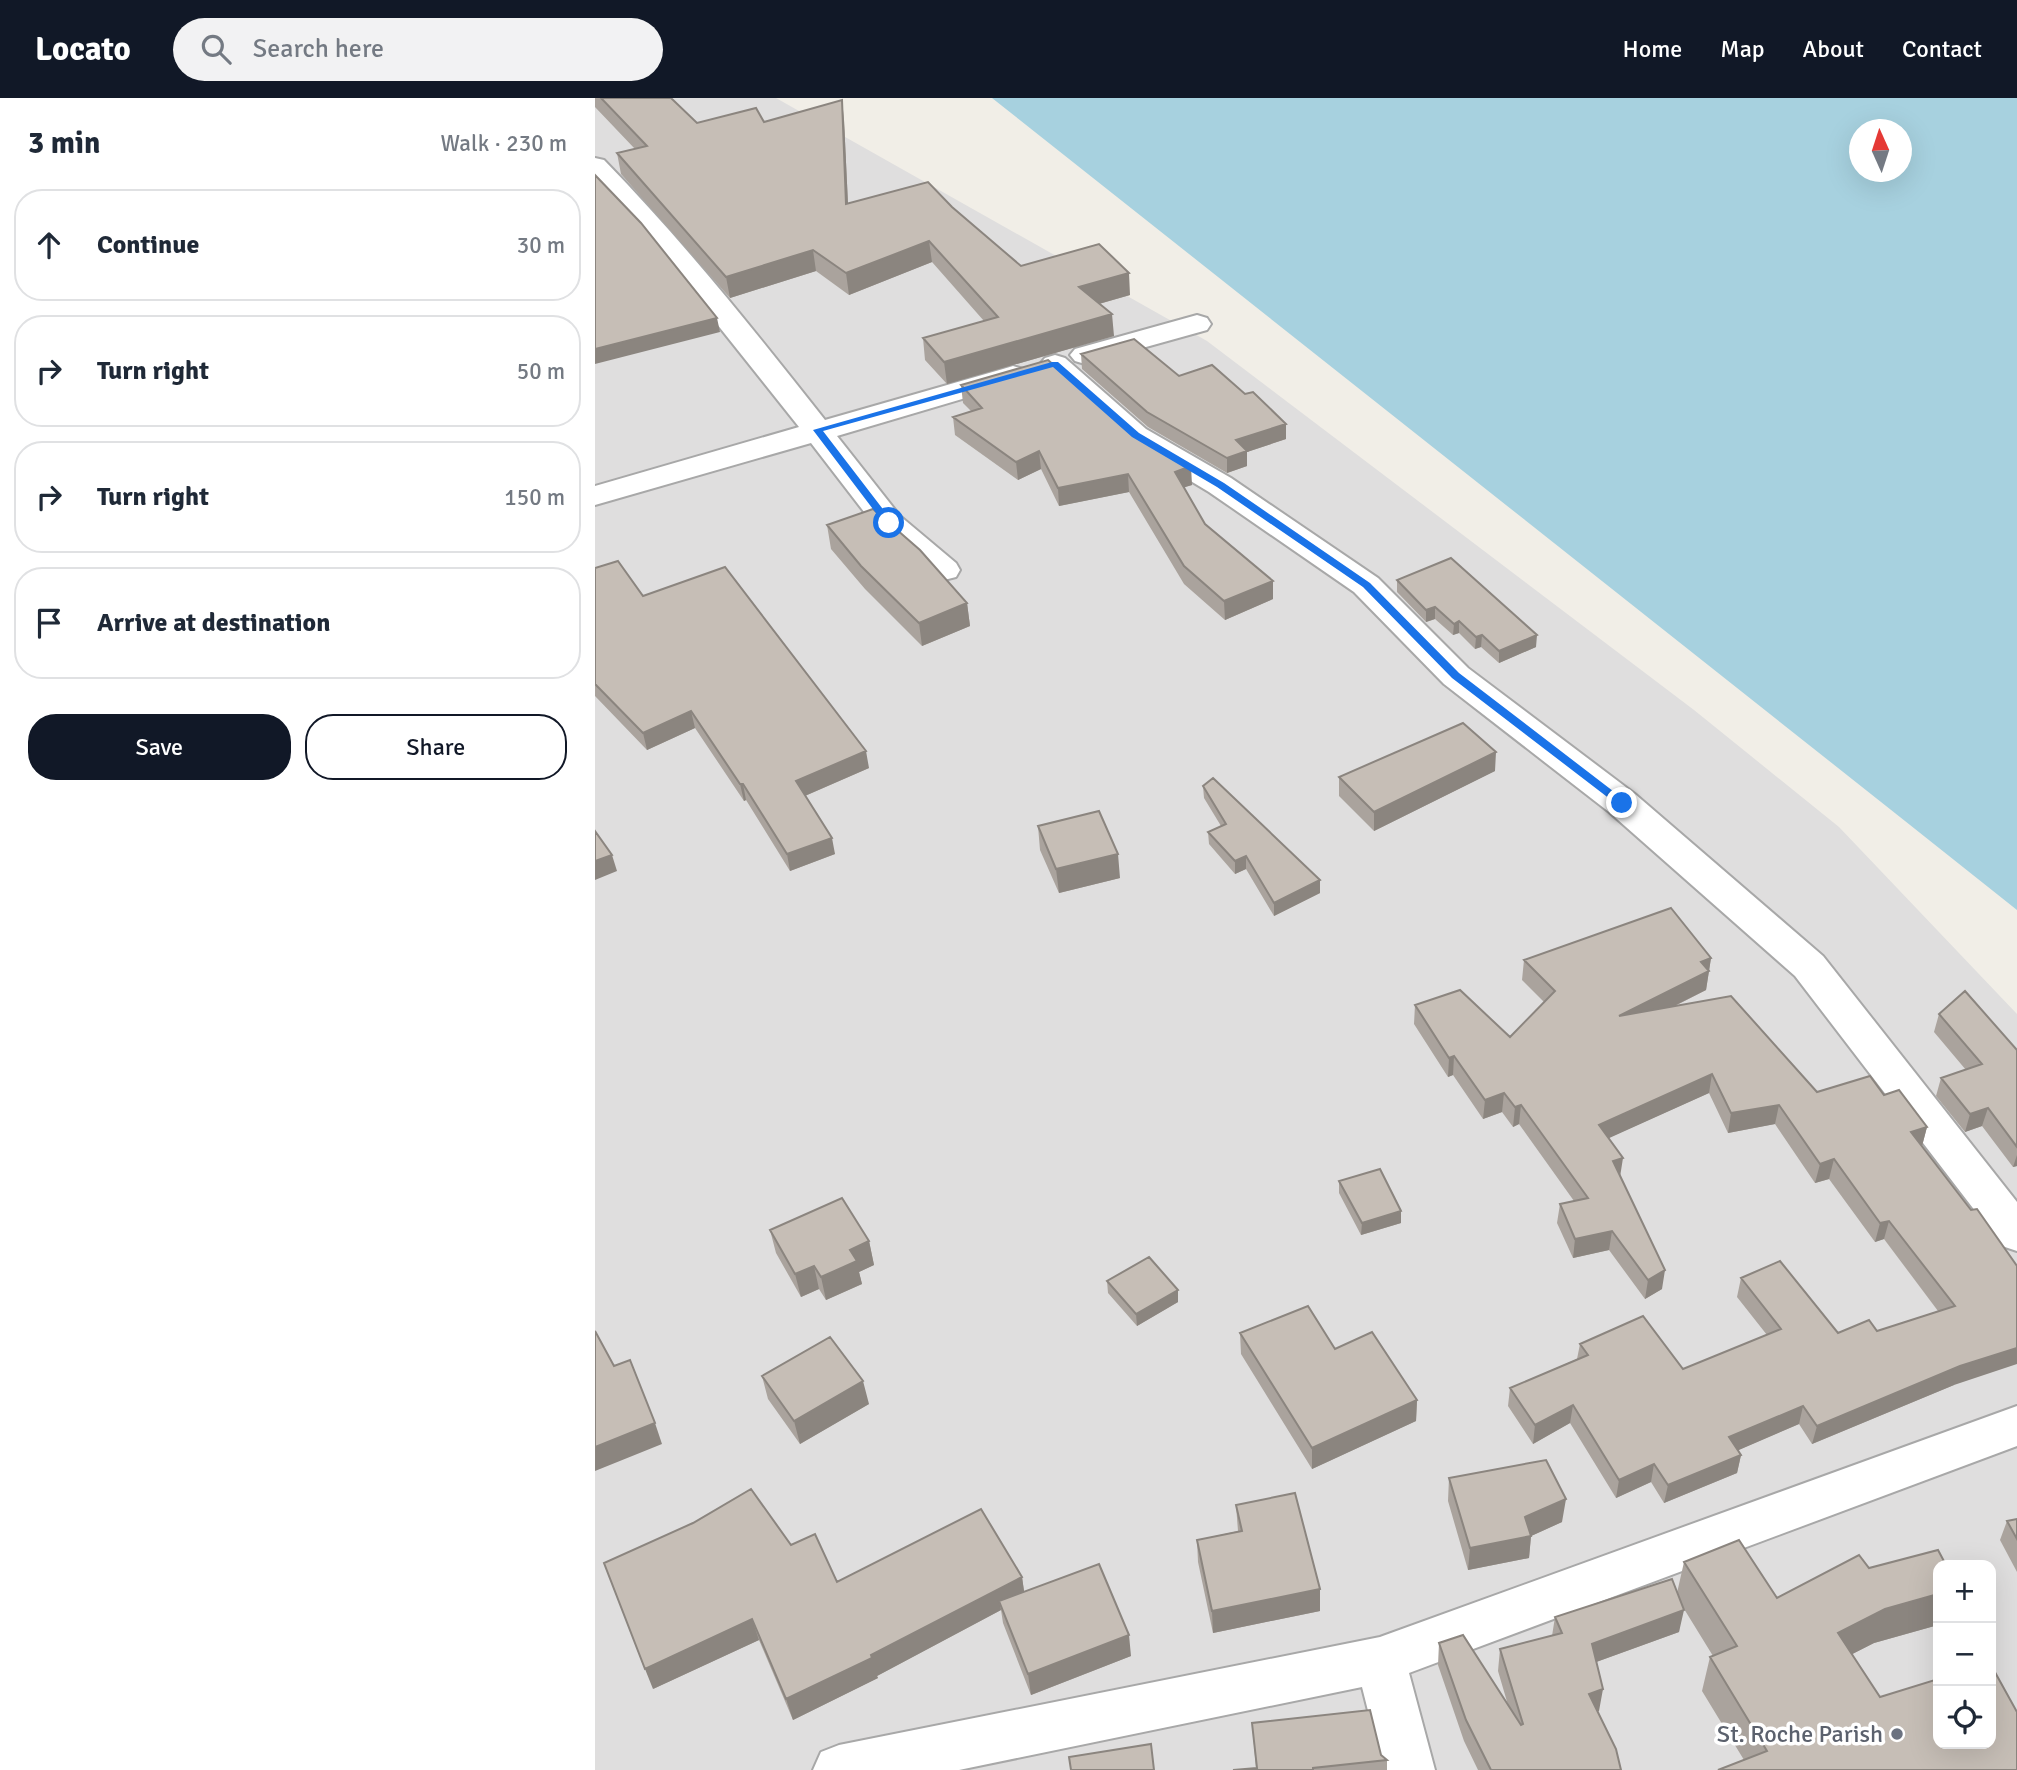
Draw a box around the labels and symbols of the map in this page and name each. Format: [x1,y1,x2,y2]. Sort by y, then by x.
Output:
north arrow [1849,119,1912,182]
route start [873,507,904,538]
route end [1606,787,1637,818]
place label: St. Roche Parish [1717,1719,1883,1749]
marker: St. Roche Parish [1889,1726,1905,1742]

